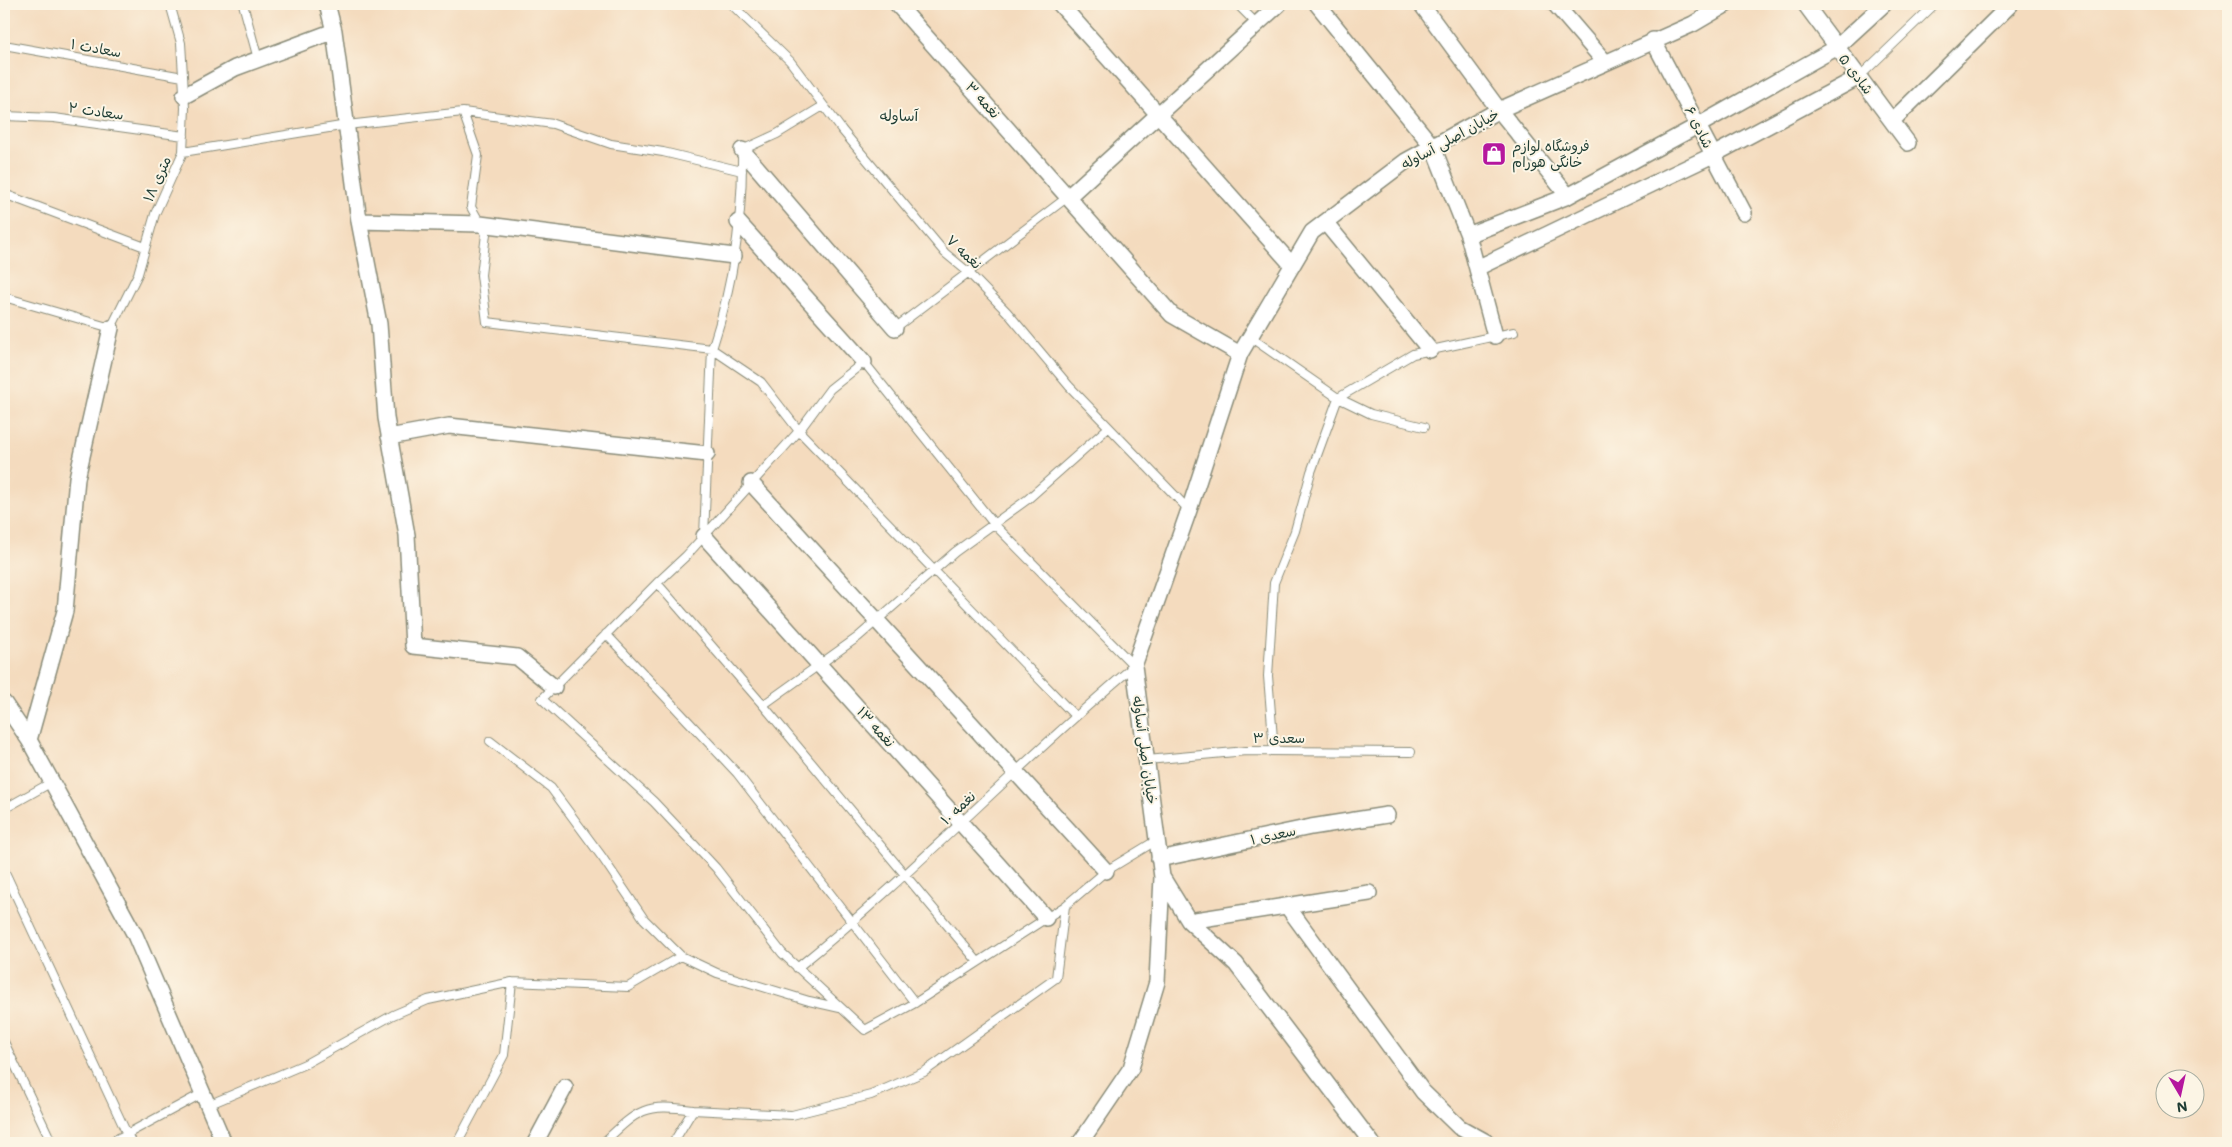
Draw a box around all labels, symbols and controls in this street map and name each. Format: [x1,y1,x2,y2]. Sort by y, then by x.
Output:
street label: سعادت ۱ [69,34,123,61]
street label: شادی ۵ [1835,50,1878,98]
street label: نغمه ۳ [962,77,1005,122]
street label: سعادت ۲ [67,97,125,124]
street label: شادی ۶ [1681,102,1718,151]
street label: خیابان اصلی آساوله [1397,104,1502,173]
district label: آساوله [880,105,920,125]
place label: فروشگاه لوازم خانگی هورام [1512,136,1590,173]
shop icon: فروشگاه لوازم خانگی هورام [1481,141,1507,167]
street label: ۱۸ متری [138,153,175,205]
street label: نغمه ۷ [943,230,986,273]
street label: خیابان اصلی آساوله [1128,695,1162,805]
street label: نغمه ۱۳ [853,702,900,751]
street label: سعدی ۳ [1253,728,1305,747]
street label: نغمه ۱۰ [936,786,979,829]
street label: سعدی ۱ [1248,820,1297,849]
north arrow [2154,1070,2204,1120]
text: N [2175,1097,2189,1118]

